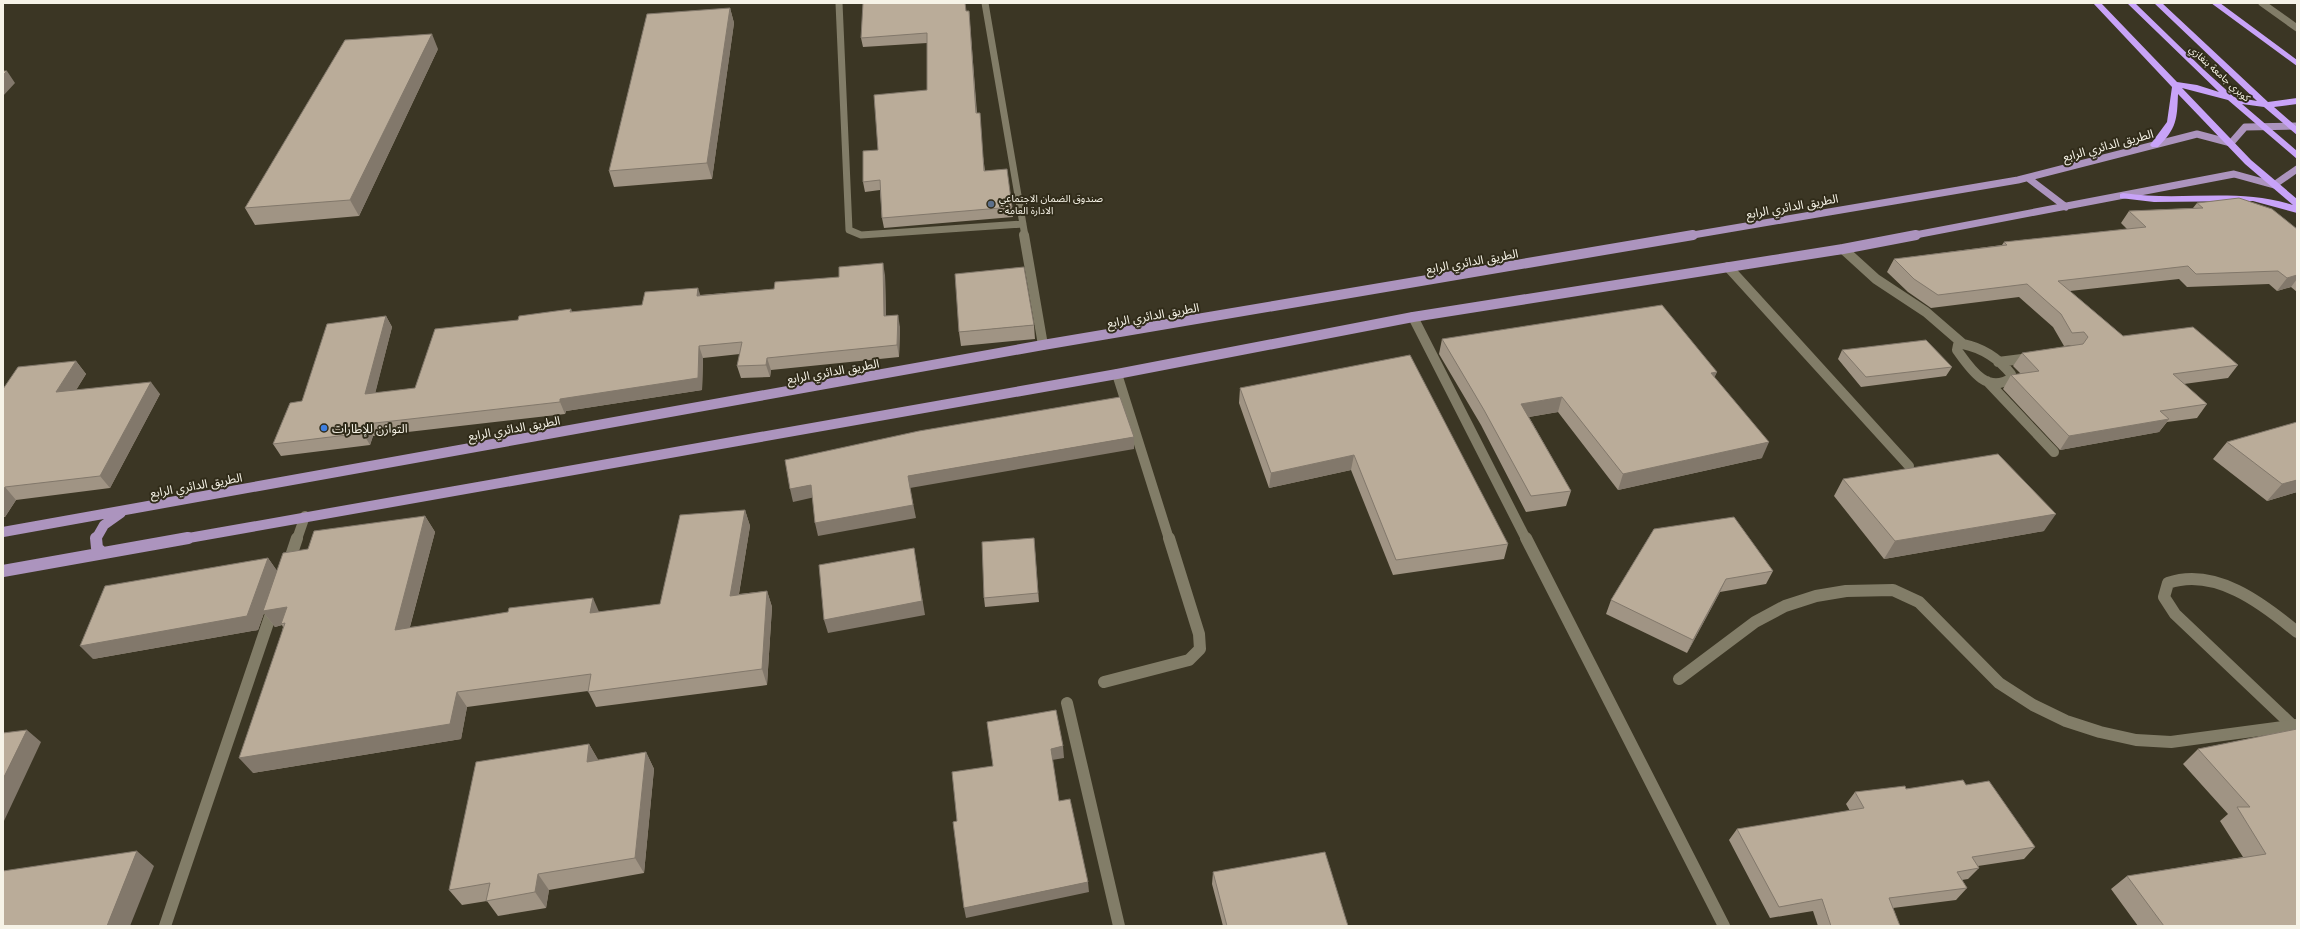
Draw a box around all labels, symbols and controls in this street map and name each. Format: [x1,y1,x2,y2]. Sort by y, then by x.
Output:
street label: كوبري جامعة بنغازي [2185,42,2254,106]
street label: الطريق الدائري الرابع [2061,125,2156,167]
street label: الطريق الدائري الرابع [1744,189,1840,224]
place label: صندوق الضمان الاجتماعي - الادارة العامة [999,191,1103,217]
marker: صندوق الضمان الاجتماعي - الادارة العامة [986,199,996,209]
street label: الطريق الدائري الرابع [1424,244,1520,279]
street label: الطريق الدائري الرابع [1105,298,1201,333]
street label: الطريق الدائري الرابع [785,354,881,389]
street label: الطريق الدائري الرابع [466,411,562,446]
place label: التوازن للإطارات [332,420,408,437]
marker: التوازن للإطارات [319,423,329,433]
street label: الطريق الدائري الرابع [148,468,244,503]

